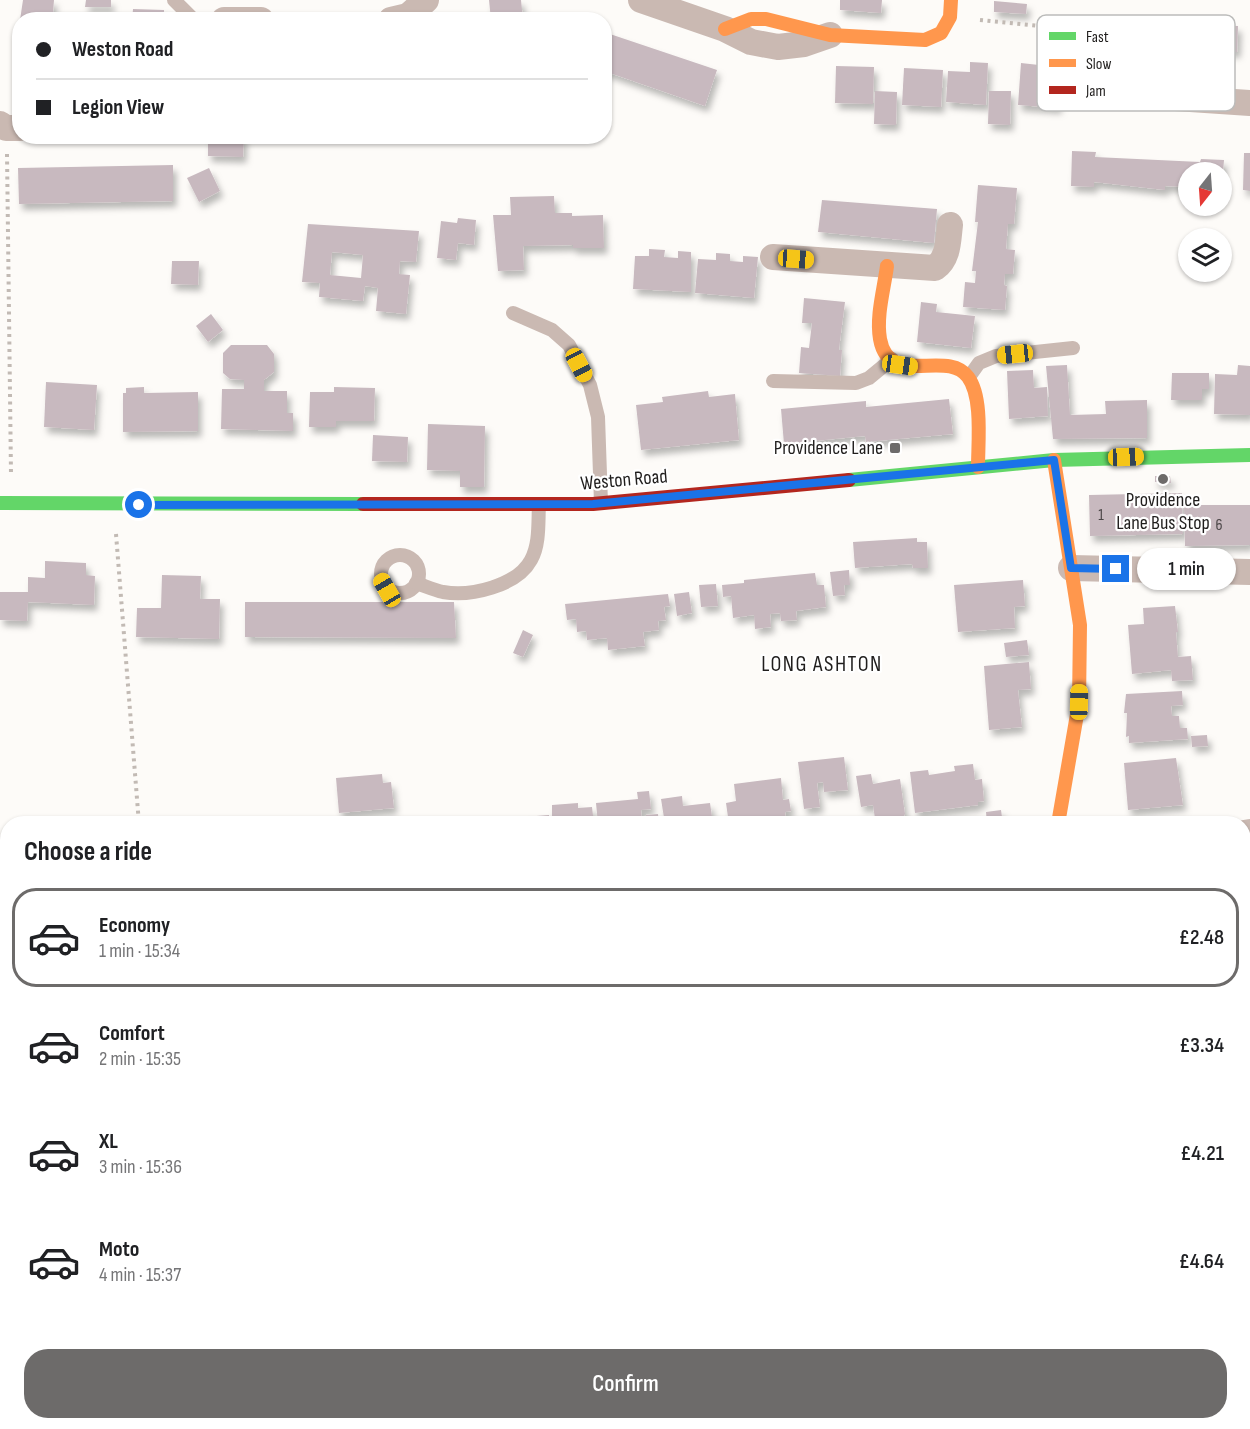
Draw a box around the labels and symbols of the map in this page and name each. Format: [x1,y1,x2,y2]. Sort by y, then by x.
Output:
legend [1037,15,1235,111]
text: Fast [1086,28,1109,47]
text: Slow [1086,55,1111,74]
text: Jam [1085,82,1106,101]
north arrow [1178,162,1232,216]
car [777,249,815,269]
car [996,343,1034,365]
car [563,345,595,385]
car [881,354,919,376]
place label: Providence Lane [774,436,883,460]
marker: Providence Lane [888,441,902,455]
car [1108,447,1144,467]
street label: Weston Road [580,464,668,496]
marker: Providence Lane Bus Stop [1156,472,1170,486]
place label: Providence Lane Bus Stop [1116,488,1210,535]
route start [125,491,152,518]
house number: 1 [1098,506,1104,525]
house number: 6 [1215,516,1223,535]
callout: 1 min [1137,548,1236,590]
route end [1102,555,1129,582]
car [370,570,404,610]
district label: LONG ASHTON [761,651,883,678]
car [1070,684,1088,720]

